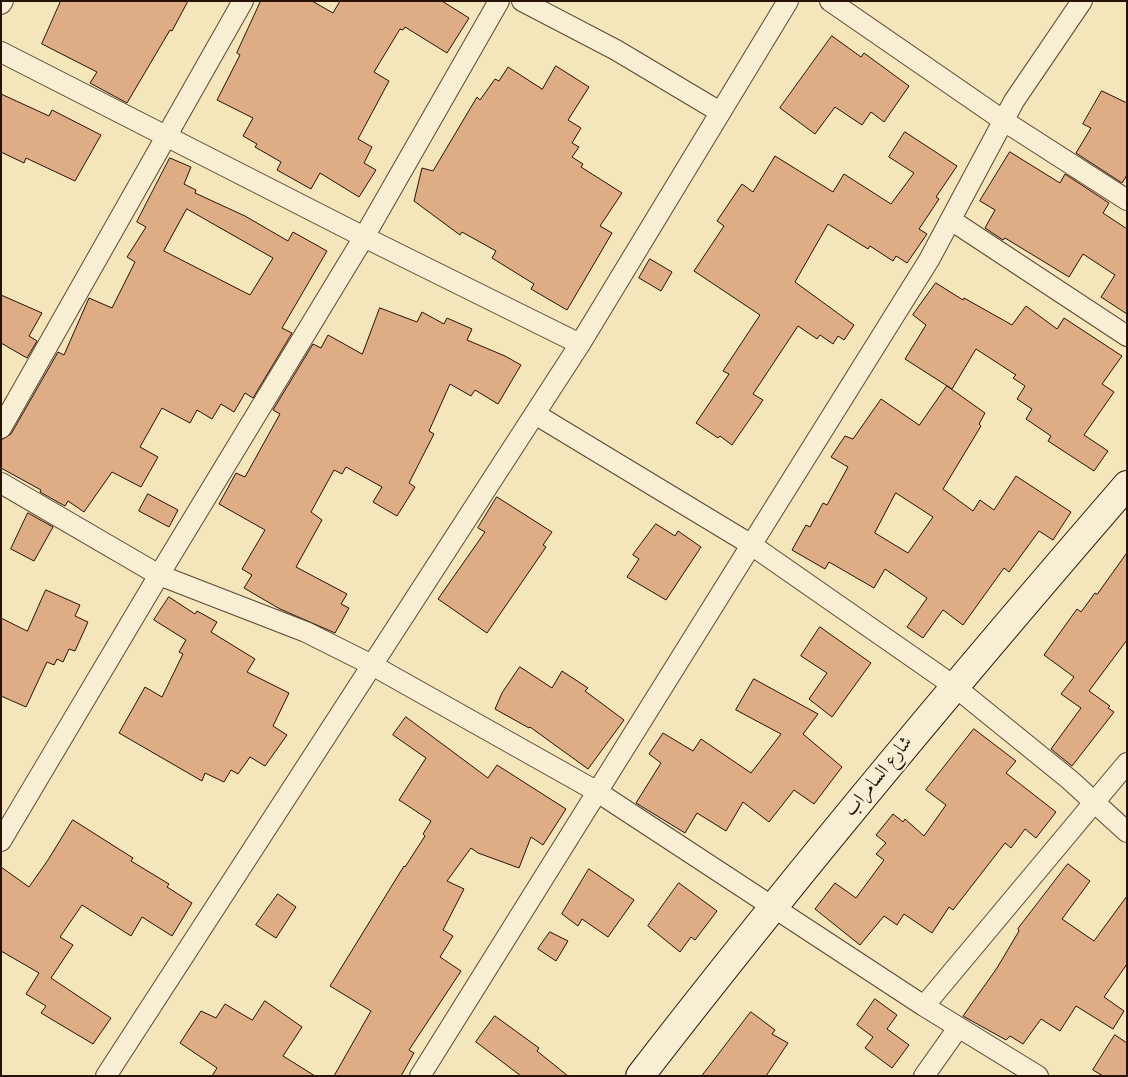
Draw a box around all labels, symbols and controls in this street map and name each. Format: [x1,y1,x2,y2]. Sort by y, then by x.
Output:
street label: شارع السامراب [840,732,918,822]

